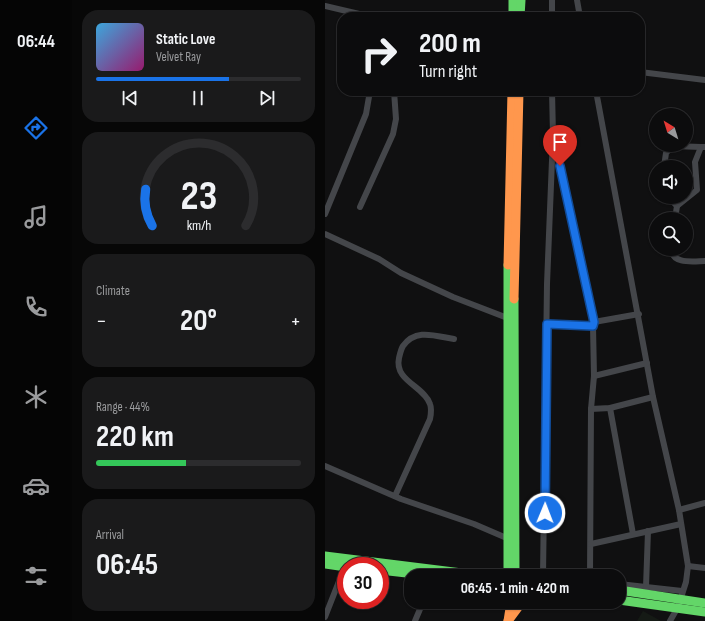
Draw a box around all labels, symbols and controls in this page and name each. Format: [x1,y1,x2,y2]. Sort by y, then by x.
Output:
text: 200 m [419,27,481,60]
icon: right [353,28,405,80]
text: Static Love [156,30,215,49]
text: 06:44 [17,31,55,52]
text: Velvet Ray [156,49,201,65]
text: Turn right [419,61,477,82]
icon: previous [119,87,141,109]
icon: pause [187,87,209,109]
icon: next [256,87,278,109]
north arrow [649,108,693,152]
map controls [649,108,693,256]
icon: directions [22,114,50,142]
pin [543,125,577,166]
icon: arrive [549,131,571,153]
button: sound [649,160,693,204]
text: 23 [180,172,217,221]
icon: music [22,203,50,231]
button: search [649,212,693,256]
text: km/h [186,217,211,234]
text: Climate [96,283,130,299]
icon: phone [22,293,50,321]
text: 20° [180,303,217,339]
text: − [96,308,107,335]
text: + [290,308,301,335]
icon: climate [22,383,50,411]
text: Range · 44% [96,399,150,415]
text: 220 km [96,419,174,455]
icon: car [22,472,50,500]
position arrow [524,492,566,534]
text: Arrival [96,527,124,543]
text: 06:45 [96,547,158,583]
speed limit sign: 30 [337,557,389,609]
icon: filters [22,562,50,590]
text: 06:45 · 1 min · 420 m [461,579,569,598]

